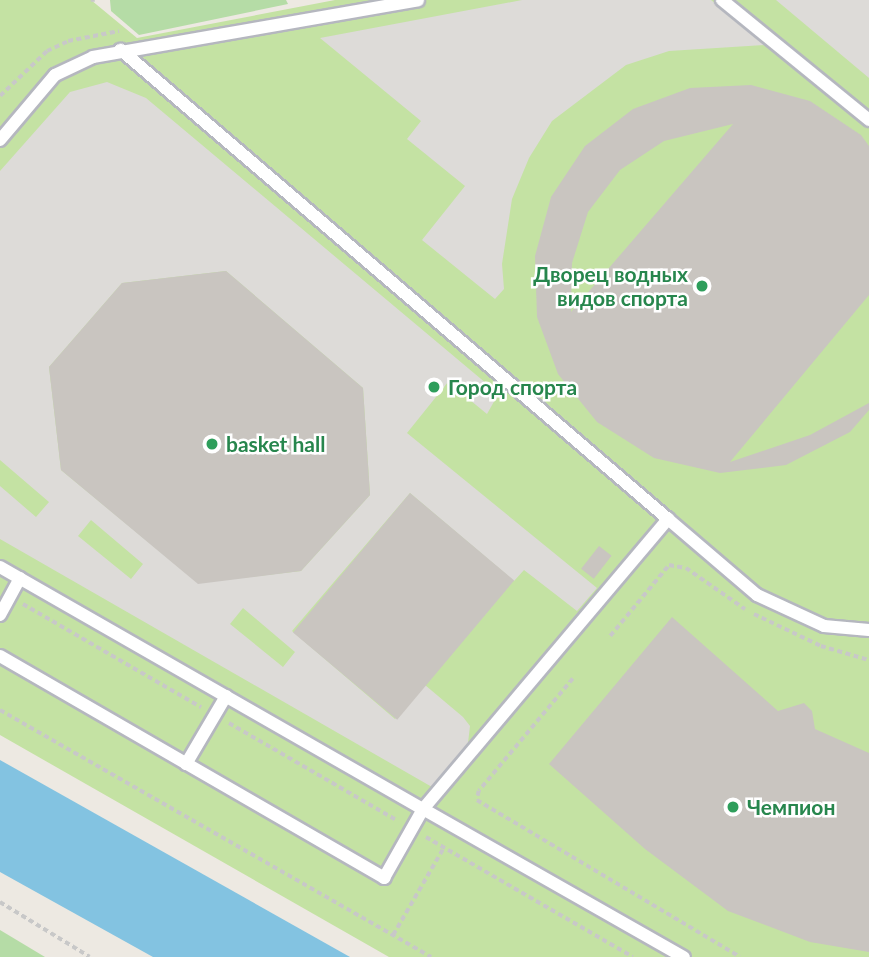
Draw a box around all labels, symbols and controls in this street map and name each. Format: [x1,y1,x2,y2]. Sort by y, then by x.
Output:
place label: Дворец водных видов спорта [533,261,688,311]
marker: Дворец водных видов спорта [694,278,710,294]
place label: Город спорта [448,374,577,400]
marker: Город спорта [426,379,442,395]
place label: basket hall [226,431,325,457]
marker: basket hall [204,436,220,452]
place label: Чемпион [747,794,835,820]
marker: Чемпион [725,799,741,815]

